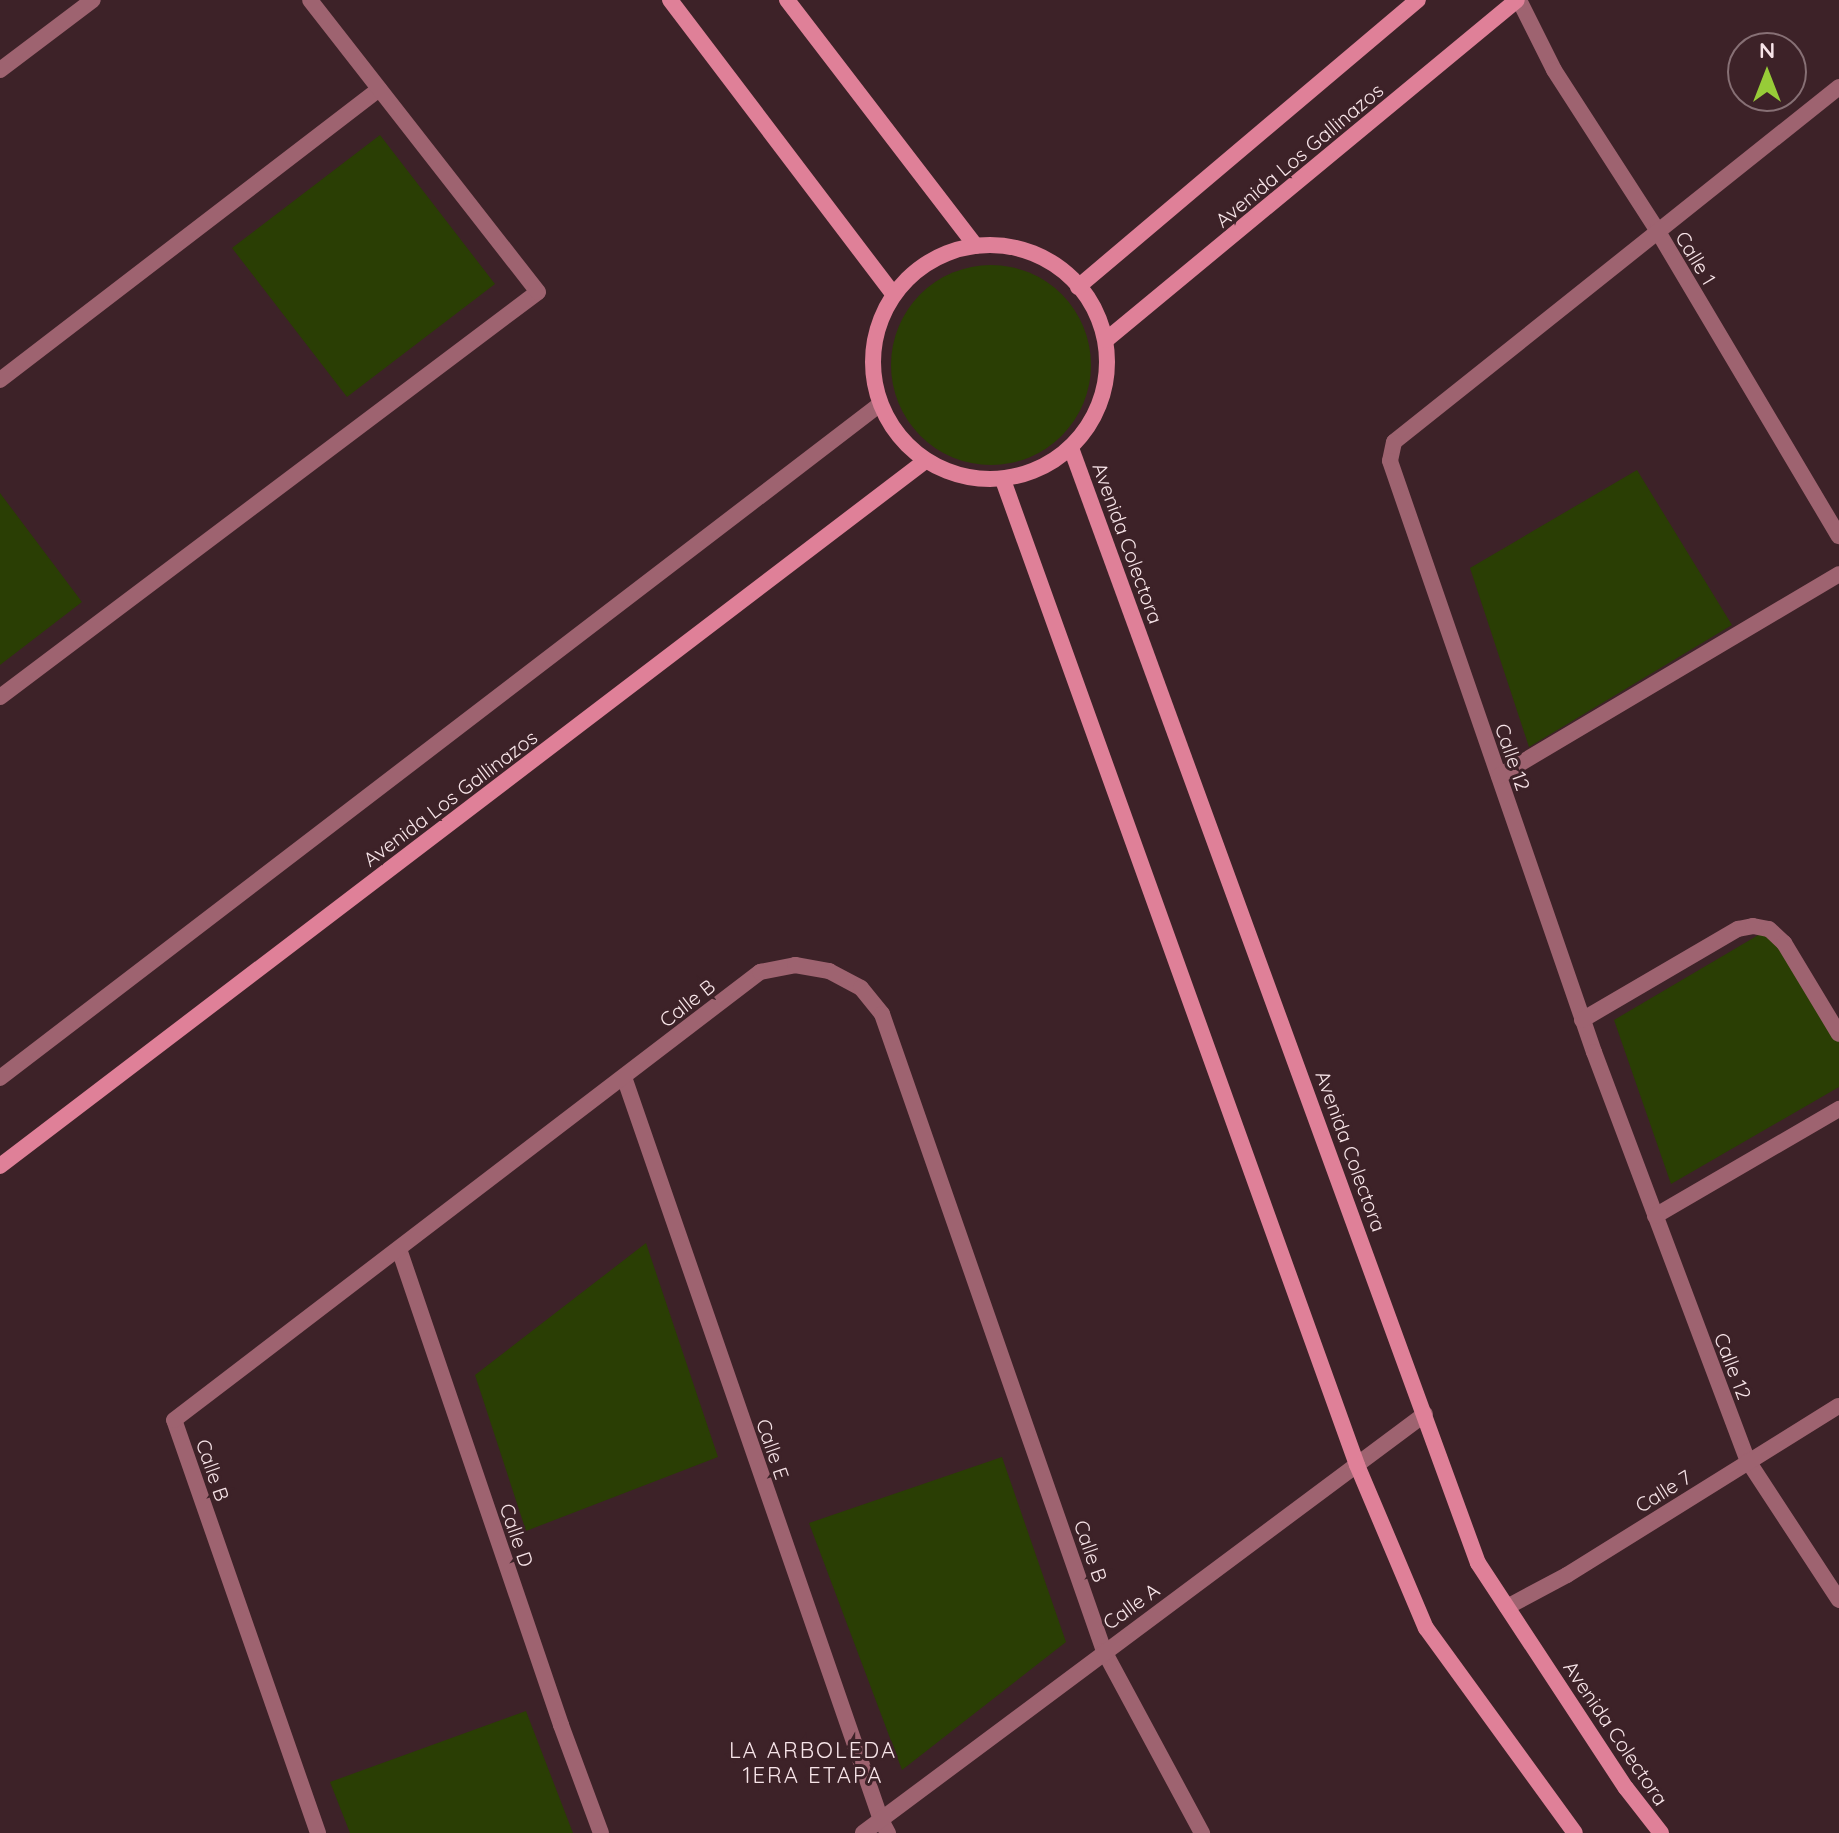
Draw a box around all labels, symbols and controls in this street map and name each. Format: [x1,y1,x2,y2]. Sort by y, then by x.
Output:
north arrow [1727,32,1807,112]
text: N [1759,36,1775,64]
street label: Avenida Los Gallinazos [1210,78,1388,232]
street label: Calle 1 [1671,227,1721,289]
street label: Avenida Colectora [1088,459,1168,627]
street label: Calle 12 [1490,720,1536,794]
street label: Avenida Los Gallinazos [358,725,542,871]
street label: Calle B [654,974,720,1032]
street label: Avenida Colectora [1311,1067,1391,1235]
street label: Calle 12 [1709,1329,1757,1403]
street label: Calle E [752,1416,794,1482]
street label: Calle B [191,1436,235,1504]
street label: Calle 7 [1631,1465,1695,1517]
street label: Calle D [495,1500,539,1570]
street label: Calle B [1069,1517,1113,1585]
street label: Calle A [1098,1578,1164,1634]
street label: Avenida Colectora [1559,1656,1673,1810]
district label: LA ARBOLEDA 1ERA ETAPA [729,1737,897,1788]

